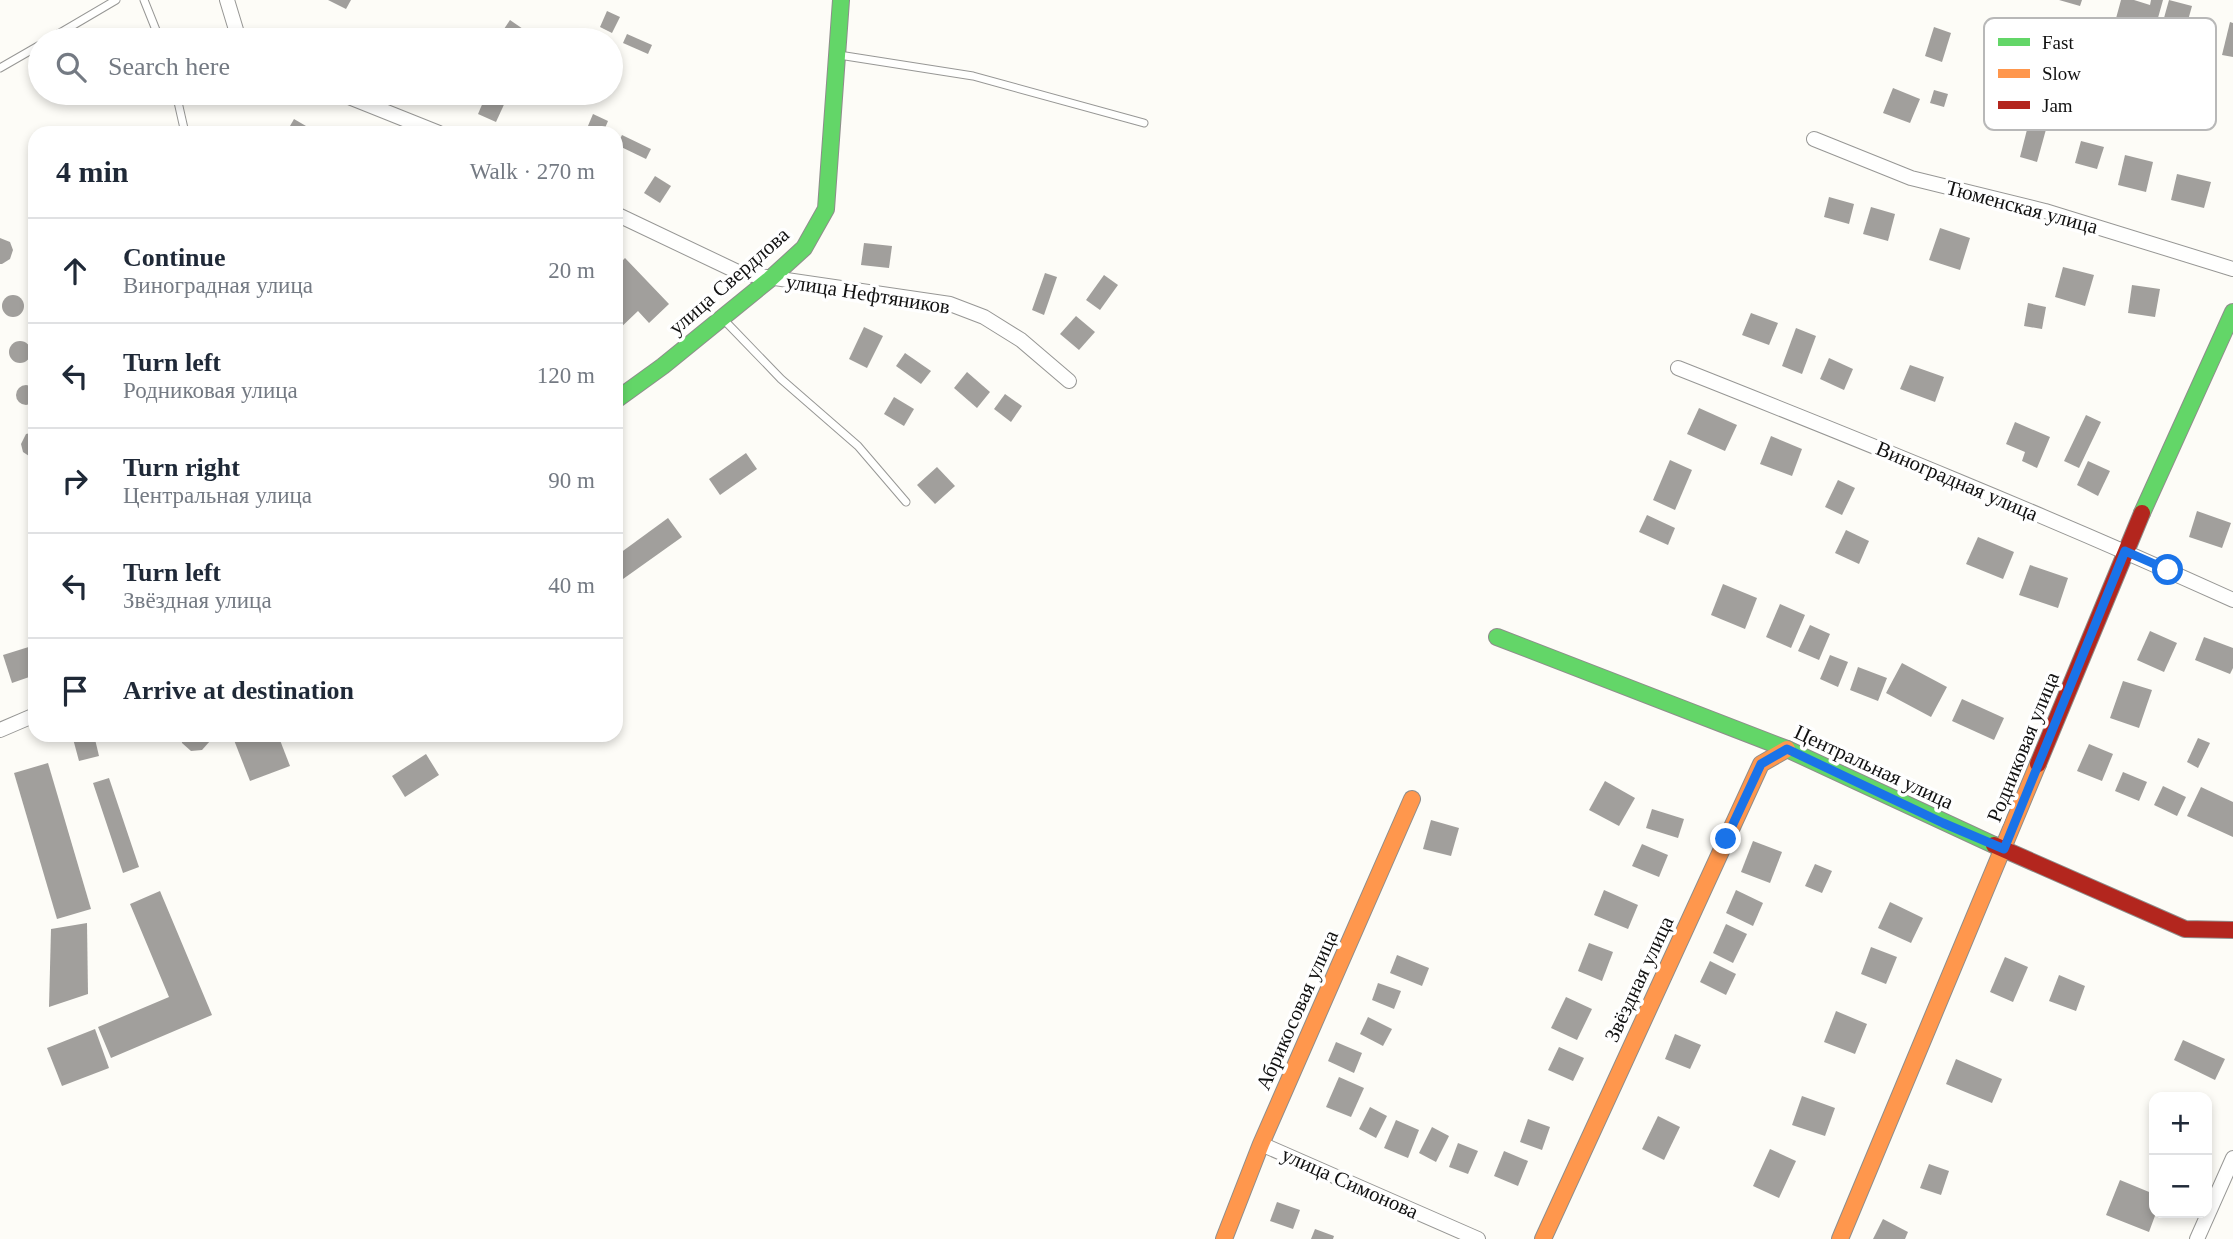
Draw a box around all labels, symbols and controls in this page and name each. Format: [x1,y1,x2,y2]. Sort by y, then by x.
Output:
legend [1984,18,2216,130]
search box [28,28,623,105]
text: Fast [2042,32,2074,53]
icon: search [52,48,90,86]
text: Search here [108,52,230,81]
text: Slow [2042,63,2081,84]
text: Jam [2042,95,2073,116]
text: 4 min [56,155,129,188]
text: Walk · 270 m [470,159,595,184]
street label: Тюменская улица [1943,175,2101,239]
street label: улица Свердлова [664,222,794,340]
text: Continue [123,243,226,272]
icon: ahead [56,252,94,290]
text: 20 m [548,258,595,283]
street label: улица Нефтяников [784,269,952,319]
text: Виноградная улица [123,273,313,298]
text: Turn left [123,348,221,377]
icon: left [56,357,94,395]
text: 120 m [537,363,595,388]
text: Родниковая улица [123,378,298,403]
street label: Виноградная улица [1872,436,2042,526]
text: Turn right [123,453,240,482]
icon: right [56,462,94,500]
text: 90 m [548,468,595,493]
text: Центральная улица [123,483,312,508]
route start [2152,554,2183,585]
text: Turn left [123,558,221,587]
icon: left [56,567,94,605]
text: 40 m [548,573,595,598]
text: Звёздная улица [123,588,272,613]
street label: Родниковая улица [1982,668,2064,825]
icon: arrive [56,672,94,710]
text: Arrive at destination [123,676,354,705]
street label: Центральная улица [1791,720,1958,815]
route end [1710,823,1741,854]
street label: Звёздная улица [1599,912,1679,1046]
street label: Абрикосовая улица [1251,926,1343,1094]
map controls [2149,1092,2212,1218]
button: + [2149,1092,2212,1155]
street label: улица Симонова [1278,1142,1423,1224]
button: − [2149,1155,2212,1218]

